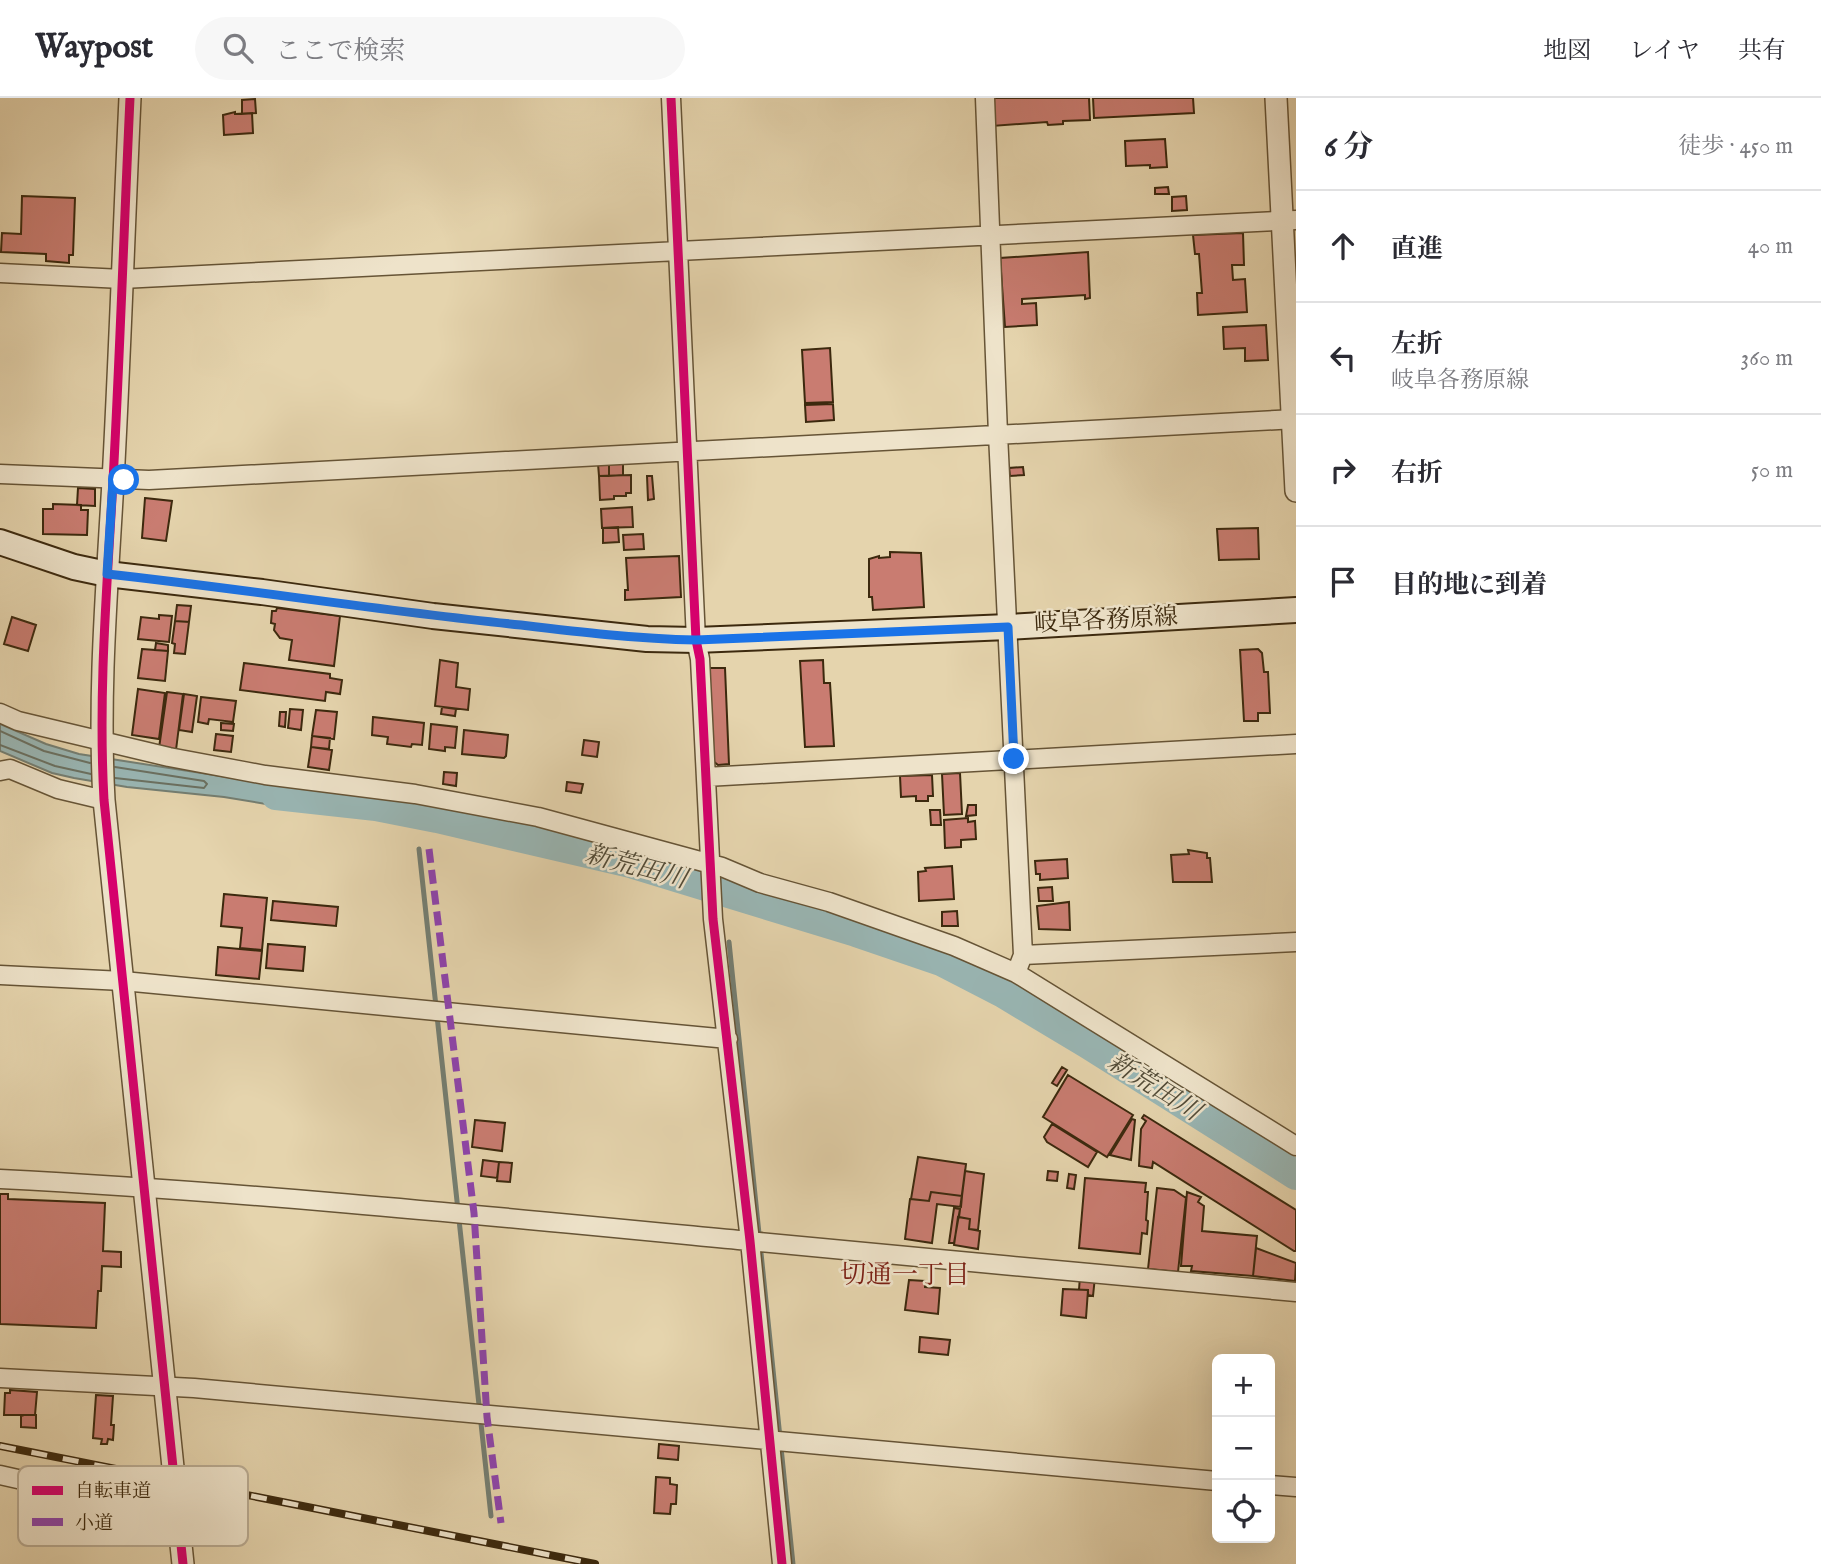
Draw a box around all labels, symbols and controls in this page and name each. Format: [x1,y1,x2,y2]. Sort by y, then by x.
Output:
search box [195,17,685,80]
text: Waypost [35,27,153,69]
icon: search [219,29,257,67]
text: ここで検索 [275,35,405,68]
text: 地図 [1543,36,1591,67]
text: レイヤ [1629,36,1700,67]
text: 共有 [1738,36,1786,67]
text: 6 分 [1324,129,1373,167]
text: 徒歩 · 450 m [1678,132,1793,161]
icon: ahead [1324,227,1362,265]
text: 40 m [1748,232,1793,261]
text: 直進 [1391,233,1443,266]
text: 左折 [1391,328,1443,361]
icon: left [1324,339,1362,377]
text: 360 m [1741,344,1793,373]
text: 岐阜各務原線 [1391,366,1529,395]
icon: right [1324,451,1362,489]
text: 50 m [1751,456,1793,485]
text: 右折 [1391,457,1443,490]
route start [108,464,139,495]
icon: arrive [1324,563,1362,601]
text: 目的地に到着 [1391,569,1547,602]
street label: 岐阜各務原線 [1033,602,1179,640]
route end [998,743,1029,774]
water label: 新荒田川 [581,838,693,897]
water label: 新荒田川 [1101,1045,1209,1130]
district label: 切通一丁目 [840,1259,970,1292]
map controls [1212,1354,1275,1543]
button: + [1212,1354,1275,1417]
button: − [1212,1417,1275,1480]
legend [18,1466,248,1546]
text: 自転車道 [75,1480,151,1504]
button: locate [1212,1480,1275,1543]
text: 小道 [75,1512,113,1536]

